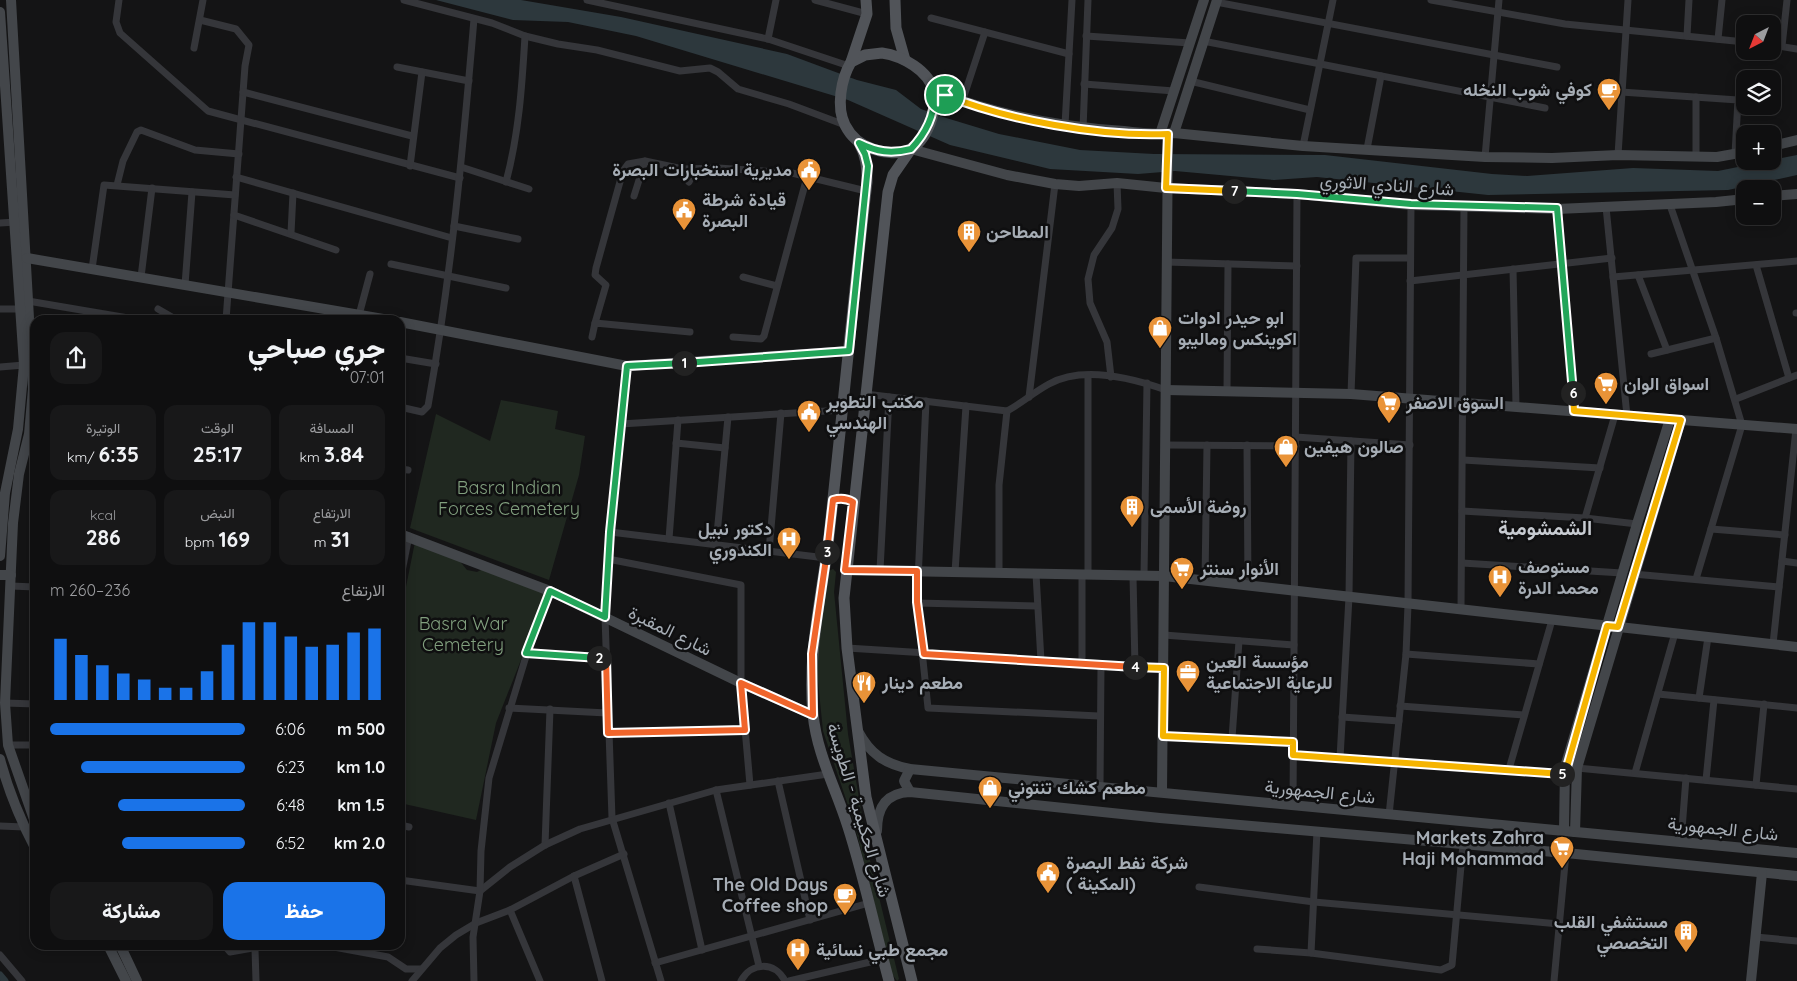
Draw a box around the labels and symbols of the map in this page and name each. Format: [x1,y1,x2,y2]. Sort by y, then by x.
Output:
north arrow [1736,15,1781,60]
pin [924,74,966,116]
cafe icon: كوفي شوب النخله [1596,77,1622,111]
place label: كوفي شوب النخله [1463,78,1592,105]
public building icon: مديرية استخبارات البصرة [796,157,822,191]
place label: مديرية استخبارات البصرة [612,158,792,181]
street label: شارع النادي الاثوري [1319,168,1455,205]
pin: 7 [1222,178,1246,204]
place label: قيادة شرطة البصرة [702,188,786,232]
public building icon: قيادة شرطة البصرة [671,197,697,231]
building icon: المطاحن [956,219,982,253]
place label: المطاحن [986,220,1049,243]
place label: ابو حيدر ادوات اكوينكس وماليبو [1178,306,1297,350]
shop icon: ابو حيدر ادوات اكوينكس وماليبو [1147,315,1173,349]
pin: 1 [672,350,696,376]
supermarket icon: اسواق الوان [1593,371,1619,405]
place label: اسواق الوان [1624,372,1709,395]
pin: 6 [1560,380,1586,406]
place label: مكتب التطوير الهندسي [825,390,924,438]
supermarket icon: السوق الاصفر [1376,390,1402,424]
place label: السوق الاصفر [1405,391,1504,414]
public building icon: مكتب التطوير الهندسي [796,399,822,433]
shop icon: صالون هيفين [1273,434,1299,468]
place label: صالون هيفين [1304,435,1404,458]
park label: Basra Indian Forces Cemetery [438,476,580,520]
building icon: روضة الأسمى [1119,494,1145,528]
place label: روضة الأسمى [1150,495,1247,518]
district label: الشمشومية [1498,515,1592,541]
place label: دكتور نبيل الكندوري [698,517,772,565]
hospital icon: دكتور نبيل الكندوري [776,526,802,560]
pin: 3 [814,540,840,564]
place label: مستوصف محمد الدرة [1518,555,1599,599]
supermarket icon: الأنوار سنتر [1169,556,1195,590]
place label: الأنوار سنتر [1199,557,1279,580]
hospital icon: مستوصف محمد الدرة [1487,564,1513,598]
street label: شارع المقبرة [624,601,716,661]
park label: Basra War Cemetery [419,612,507,656]
pin: 2 [586,646,612,670]
place label: مؤسسة العين للرعاية الاجتماعية [1206,650,1333,694]
pin: 4 [1122,654,1148,680]
office icon: مؤسسة العين للرعاية الاجتماعية [1175,659,1201,693]
restaurant icon: مطعم دينار [851,670,877,704]
place label: مطعم دينار [881,671,963,695]
street label: شارع الحكيمية - الطويسة [821,720,897,900]
pin: 5 [1550,762,1574,786]
street label: شارع الجمهورية [1263,774,1377,810]
shop icon: مطعم كشك تنتوني [977,775,1003,809]
place label: مطعم كشك تنتوني [1008,776,1146,803]
street label: شارع الجمهورية [1666,811,1780,847]
place label: Markets Zahra Haji Mohammad [1402,826,1544,870]
supermarket icon: Markets Zahra Haji Mohammad [1549,835,1575,869]
place label: شركة نفط البصرة ( المكينة) [1066,851,1188,895]
public building icon: شركة نفط البصرة ( المكينة) [1035,860,1061,894]
place label: The Old Days Coffee shop [713,873,828,917]
cafe icon: The Old Days Coffee shop [832,882,858,916]
place label: مستشفي القلب التخصصي [1554,910,1668,958]
building icon: مستشفي القلب التخصصي [1673,919,1699,953]
hospital icon: مجمع طبي نسائية [785,937,811,971]
place label: مجمع طبي نسائية [816,938,949,965]

